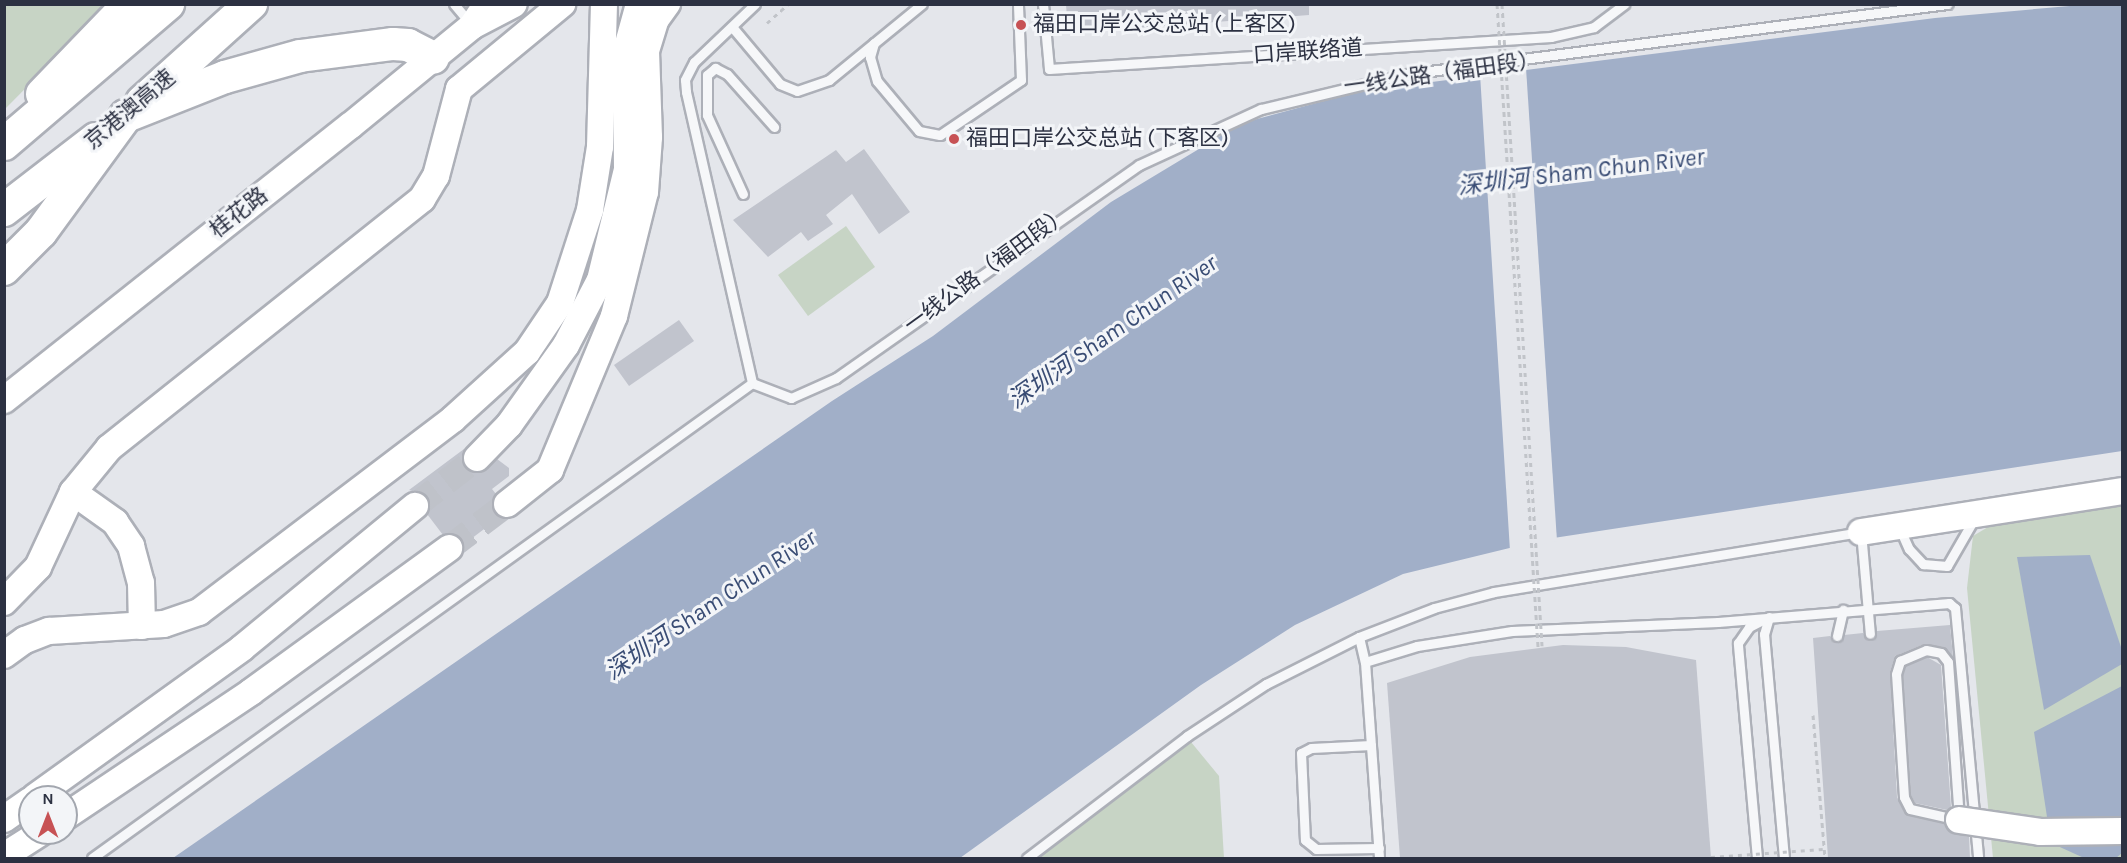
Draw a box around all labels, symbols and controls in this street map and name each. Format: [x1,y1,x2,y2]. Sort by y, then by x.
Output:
place label: 福田口岸公交总站 (上客区) [1033,12,1296,38]
marker: 福田口岸公交总站 (上客区) [1014,18,1028,32]
street label: 口岸联络道 [1252,35,1364,69]
street label: 一线公路（福田段） [1342,47,1542,101]
street label: 京港澳高速 [79,65,181,155]
place label: 福田口岸公交总站 (下客区) [966,126,1229,152]
marker: 福田口岸公交总站 (下客区) [947,132,961,146]
water label: 深圳河 Sham Chun River [1456,143,1706,201]
street label: 桂花路 [205,182,273,244]
street label: 一线公路（福田段） [899,201,1075,339]
water label: 深圳河 Sham Chun River [1003,249,1223,415]
water label: 深圳河 Sham Chun River [600,524,822,686]
north arrow [18,785,78,845]
text: N [42,789,54,808]

